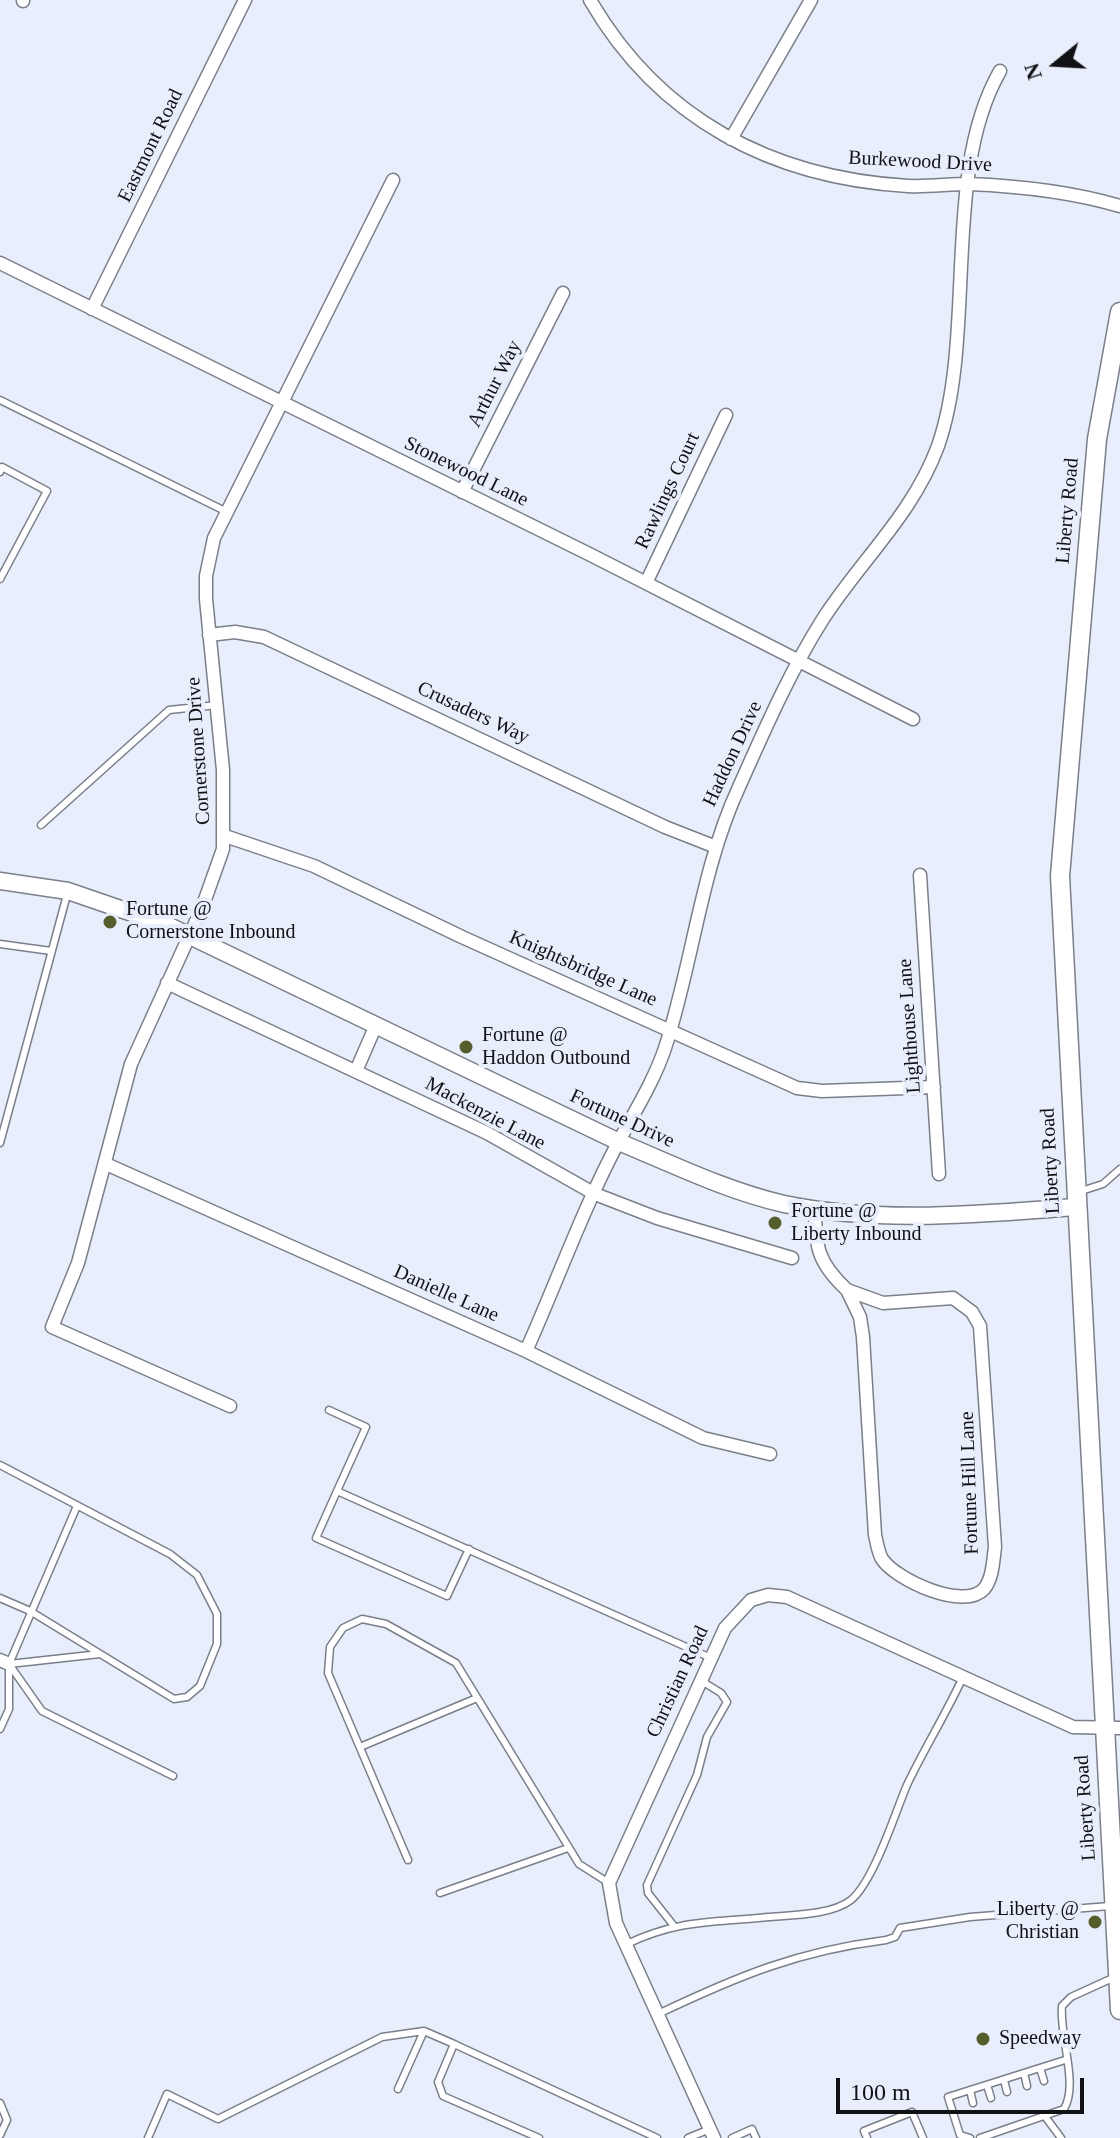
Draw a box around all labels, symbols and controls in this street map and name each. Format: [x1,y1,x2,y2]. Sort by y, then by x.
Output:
north arrow [1016,24,1096,104]
text: N [1018,60,1047,83]
street label: Eastmont Road [113,86,189,206]
street label: Burkewood Drive [848,146,992,178]
street label: Arthur Way [463,336,527,432]
street label: Rawlings Court [630,429,706,553]
street label: Stonewood Lane [400,432,532,512]
street label: Liberty Road [1051,457,1085,565]
street label: Cornerstone Drive [182,676,216,826]
street label: Crusaders Way [413,677,533,749]
street label: Haddon Drive [698,697,768,811]
place label: Fortune @ Cornerstone Inbound [126,898,295,945]
marker: Fortune @ Cornerstone Inbound [101,913,119,931]
street label: Knightsbridge Lane [505,926,661,1012]
street label: Lighthouse Lane [893,958,927,1094]
place label: Fortune @ Haddon Outbound [482,1024,630,1071]
marker: Fortune @ Haddon Outbound [457,1038,475,1056]
street label: Mackenzie Lane [421,1072,549,1156]
street label: Fortune Drive [566,1084,678,1154]
street label: Liberty Road [1036,1107,1066,1215]
place label: Fortune @ Liberty Inbound [791,1200,922,1247]
marker: Fortune @ Liberty Inbound [766,1214,784,1232]
street label: Danielle Lane [390,1260,502,1328]
street label: Fortune Hill Lane [956,1411,984,1555]
street label: Christian Road [642,1622,714,1742]
street label: Liberty Road [1070,1754,1102,1862]
place label: Liberty @ Christian [997,1898,1079,1945]
marker: Liberty @ Christian [1086,1913,1104,1931]
place label: Speedway [999,2027,1081,2051]
marker: Speedway [974,2030,992,2048]
scale bar [840,2062,1088,2112]
text: 100 m [850,2079,911,2105]

